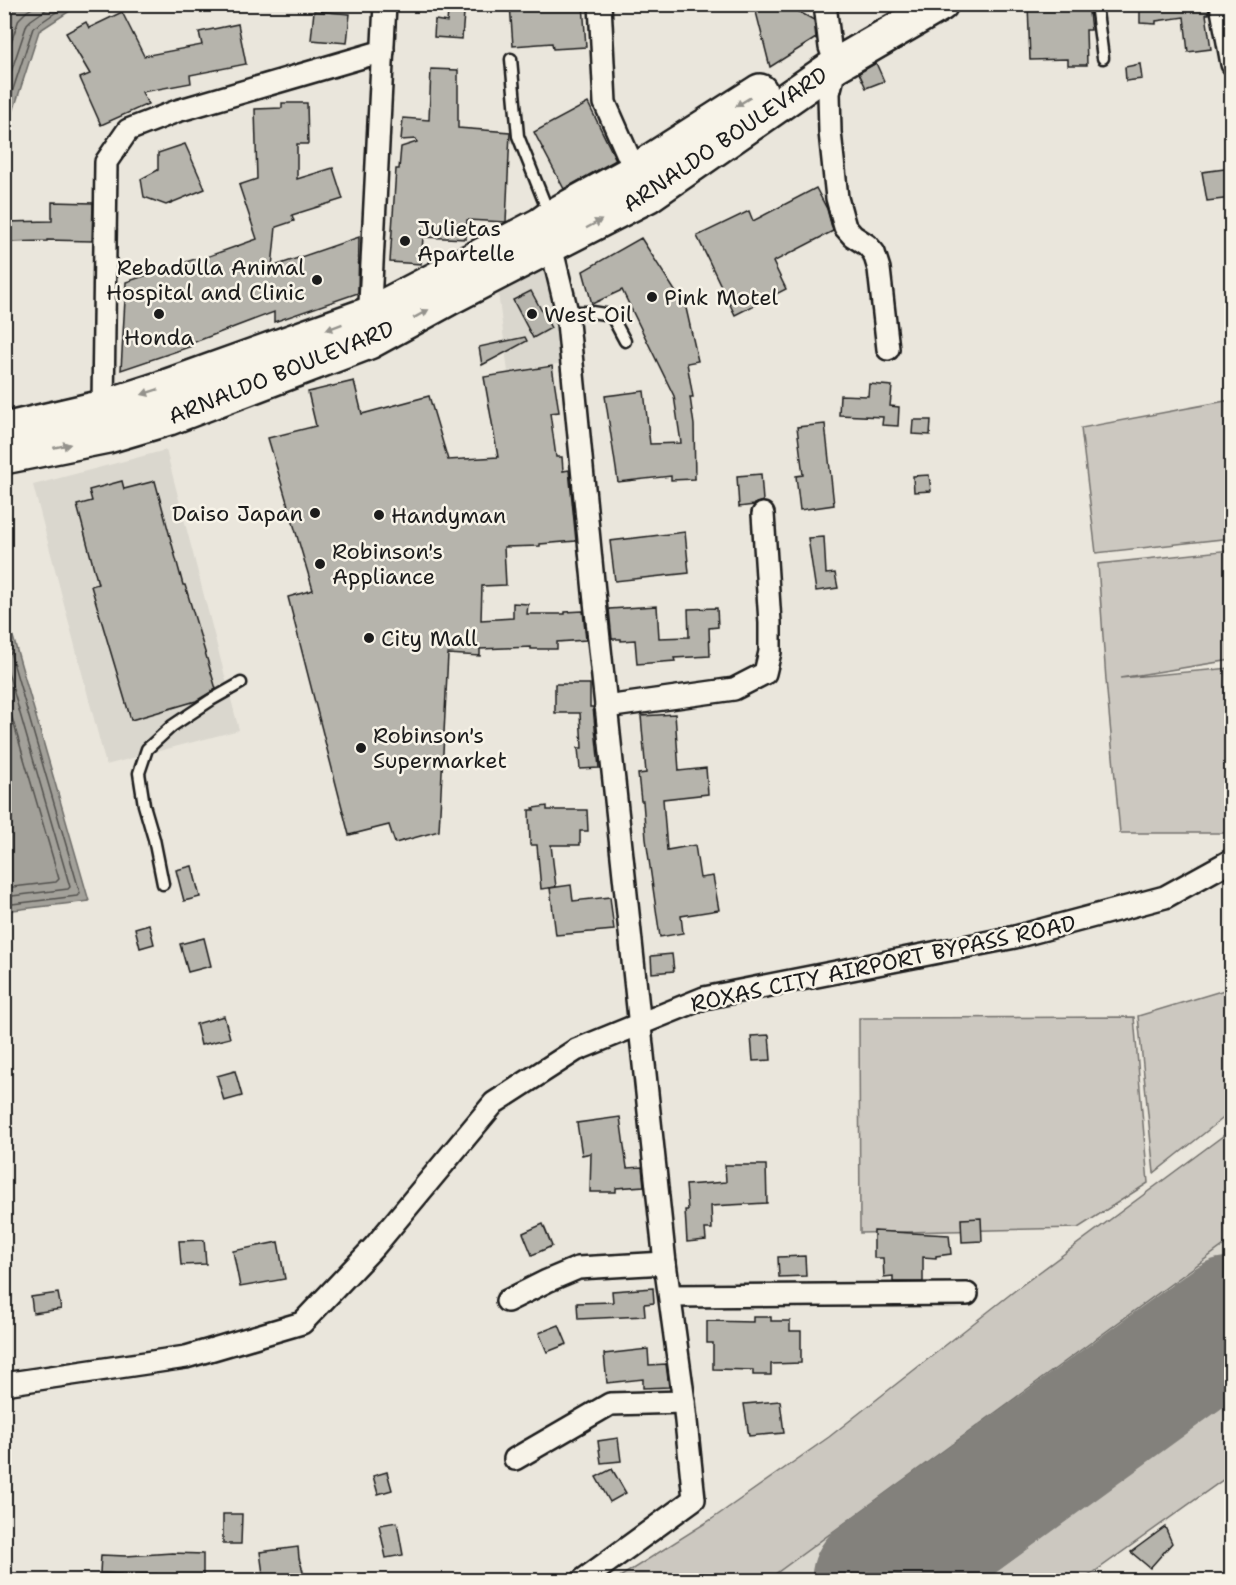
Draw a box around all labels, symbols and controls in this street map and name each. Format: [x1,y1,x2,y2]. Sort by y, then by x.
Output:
street label: ARNALDO BOULEVARD [617,60,833,219]
one-way arrow [735,97,751,108]
place label: Julietas Apartelle [417,214,515,268]
one-way arrow [585,219,603,229]
marker: Julietas Apartelle [398,234,412,248]
place label: Rebadulla Animal Hospital and Clinic [106,253,305,307]
marker: Rebadulla Animal Hospital and Clinic [310,273,324,287]
place label: Pink Motel [664,283,779,312]
marker: Pink Motel [645,290,659,304]
place label: West Oil [544,300,633,329]
marker: Honda [152,307,166,321]
marker: West Oil [525,307,539,321]
one-way arrow [413,309,430,319]
street label: ARNALDO BOULEVARD [164,314,398,431]
place label: Honda [124,323,194,352]
one-way arrow [324,323,342,333]
one-way arrow [141,388,159,397]
one-way arrow [53,441,72,450]
place label: Daiso Japan [172,499,303,528]
place label: Handyman [391,501,506,530]
marker: Daiso Japan [308,506,322,520]
marker: Handyman [372,508,386,522]
place label: Robinson's Appliance [332,537,443,591]
marker: Robinson's Appliance [313,557,327,571]
place label: City Mall [381,624,478,653]
marker: City Mall [362,631,376,645]
place label: Robinson's Supermarket [373,721,507,775]
marker: Robinson's Supermarket [354,741,368,755]
street label: ROXAS CITY AIRPORT BYPASS ROAD [688,908,1078,1019]

